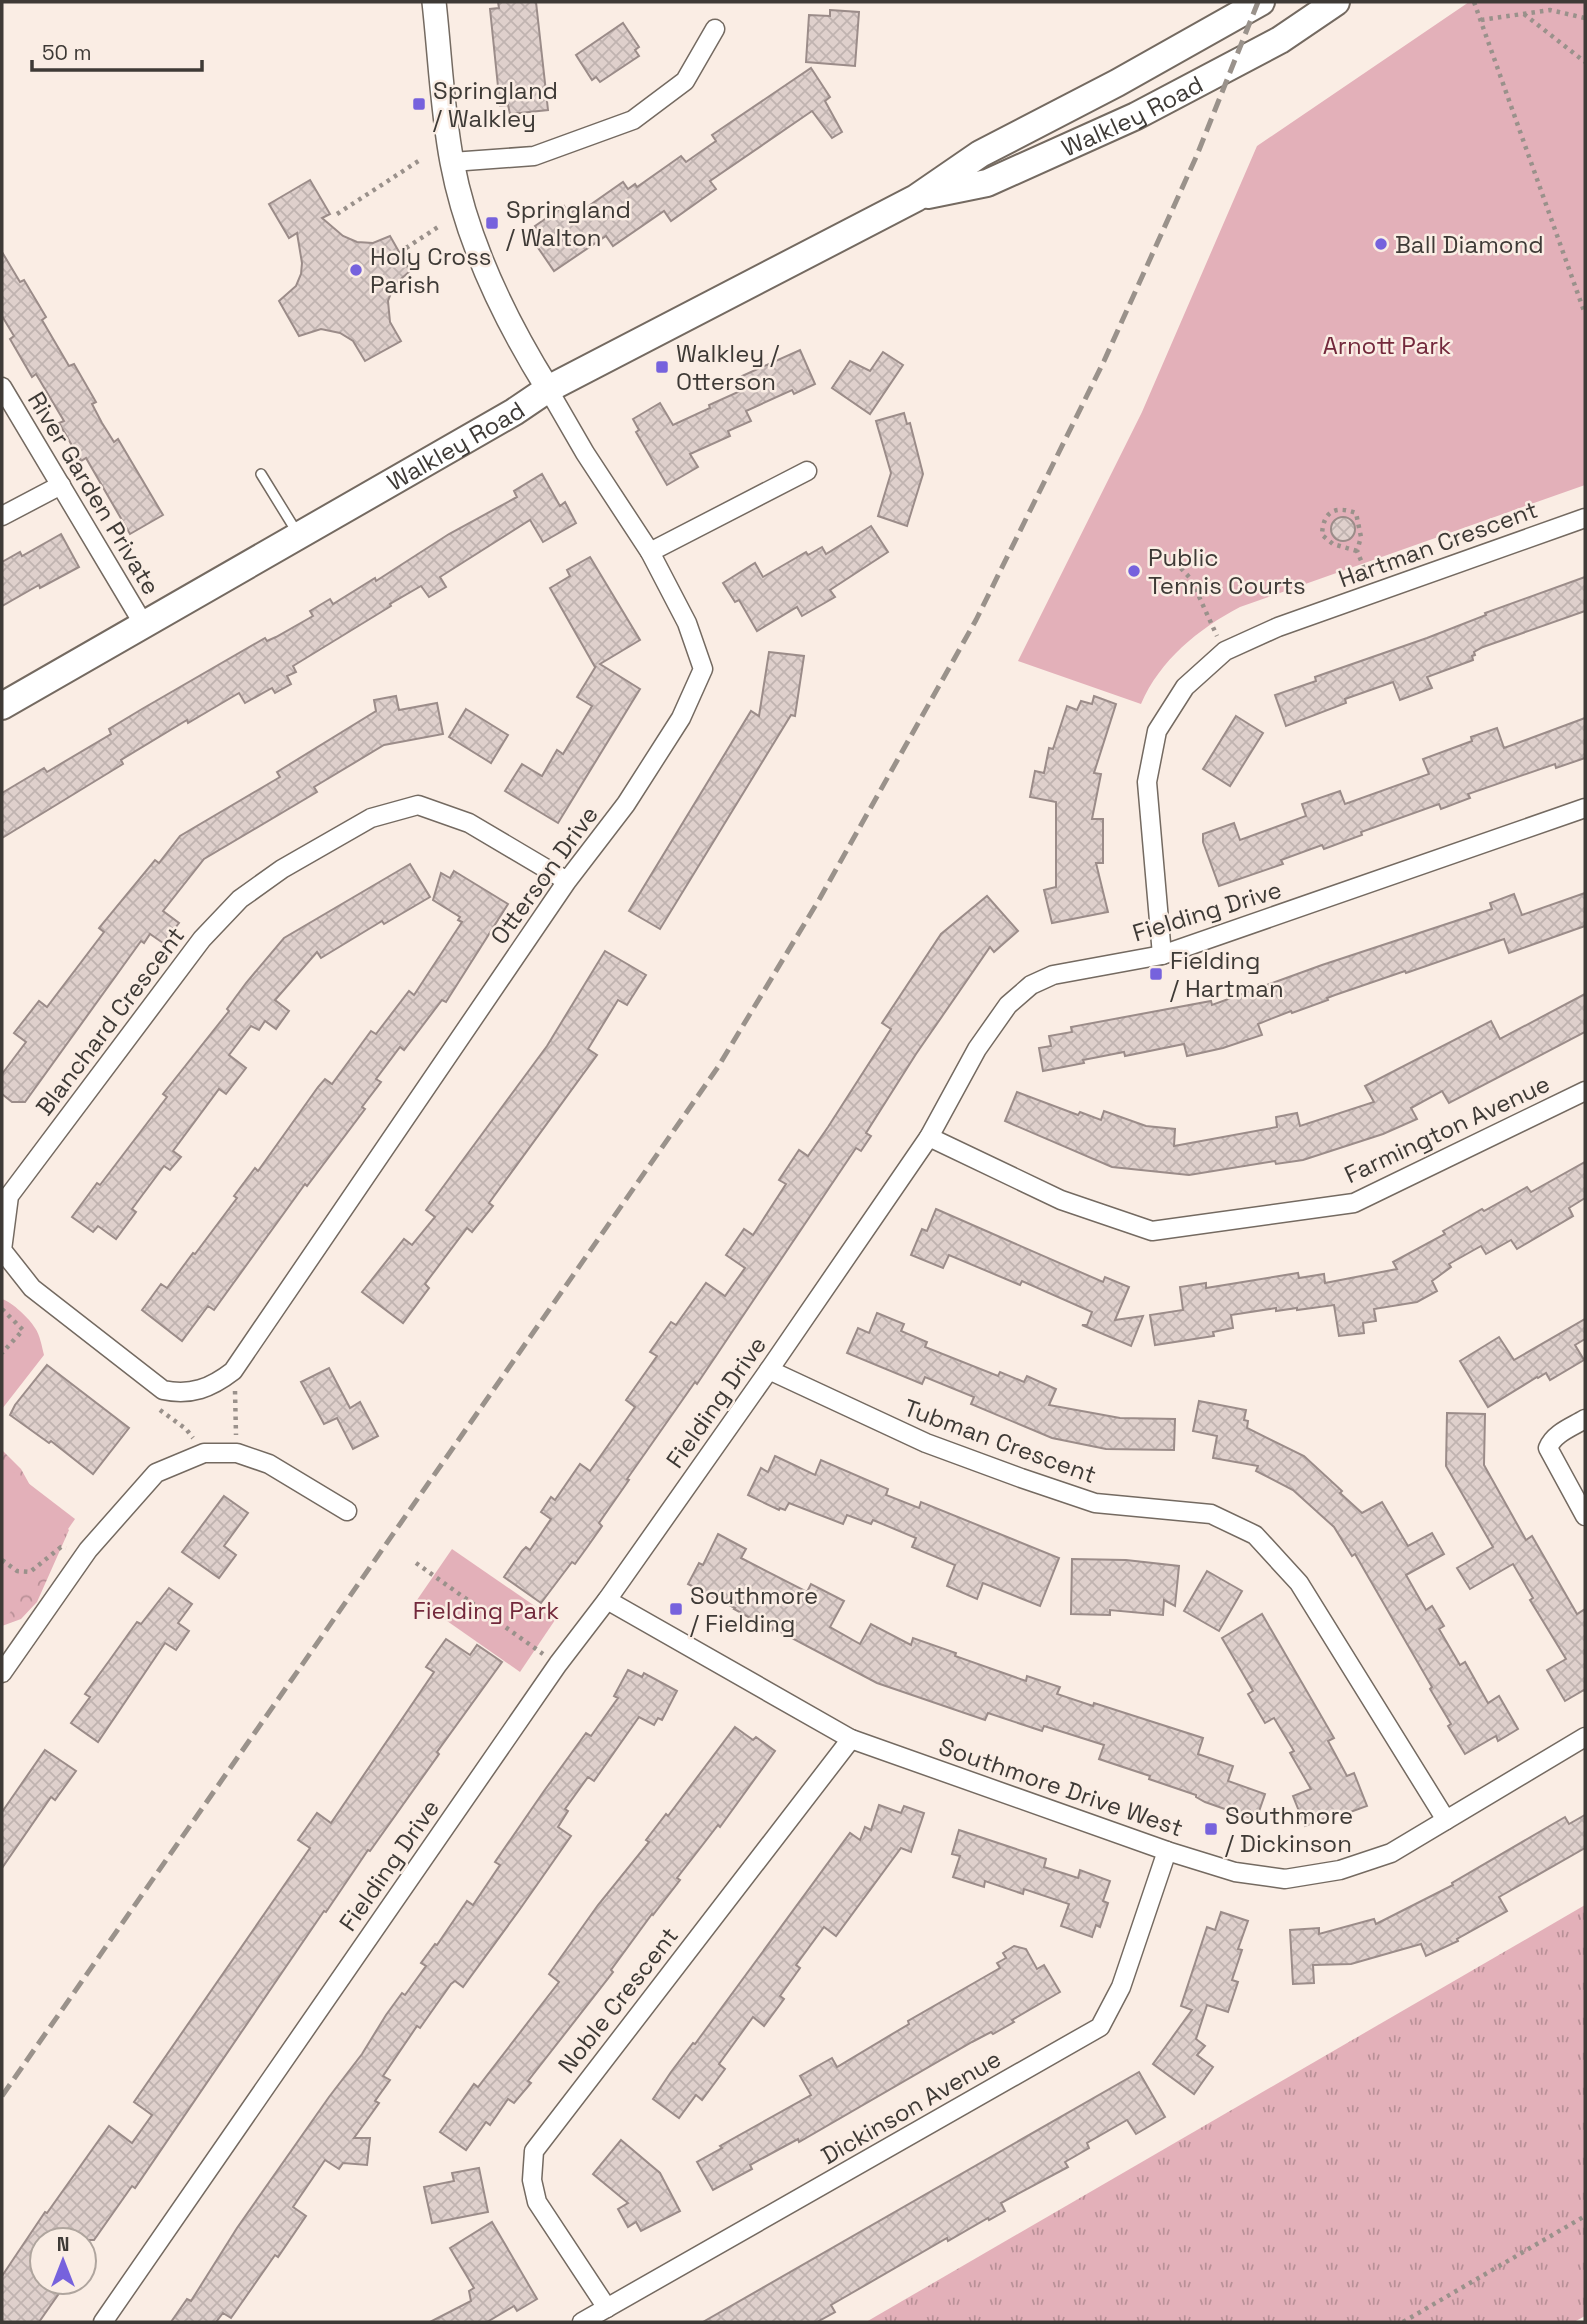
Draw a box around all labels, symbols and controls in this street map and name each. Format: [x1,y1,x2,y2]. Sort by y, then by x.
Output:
scale bar [32,28,201,72]
text: 50 m [42,39,92,66]
street label: Walkley Road [1056,68,1208,163]
place label: Springland / Walkley [433,75,558,134]
marker: Springland / Walkley [411,96,427,112]
place label: Springland / Walton [506,194,631,253]
marker: Springland / Walton [484,215,500,231]
place label: Ball Diamond [1395,229,1544,260]
marker: Ball Diamond [1373,236,1389,252]
place label: Holy Cross Parish [370,241,491,300]
marker: Holy Cross Parish [348,262,364,278]
park label: Arnott Park [1323,330,1451,361]
place label: Walkley / Otterson [676,338,779,397]
marker: Walkley / Otterson [654,359,670,375]
street label: River Garden Private [21,386,167,600]
street label: Walkley Road [381,394,530,497]
street label: Hartman Crescent [1334,494,1542,594]
place label: Public Tennis Courts [1148,542,1306,601]
marker: Public Tennis Courts [1126,563,1142,579]
street label: Otterson Drive [483,800,605,950]
street label: Fielding Drive [1129,874,1285,948]
street label: Blanchard Crescent [29,921,191,1121]
place label: Fielding / Hartman [1170,945,1284,1004]
marker: Fielding / Hartman [1148,966,1164,982]
street label: Farmington Avenue [1339,1068,1555,1190]
street label: Fielding Drive [659,1330,773,1474]
street label: Tubman Crescent [900,1392,1100,1490]
place label: Southmore / Fielding [690,1580,818,1639]
park label: Fielding Park [413,1595,559,1626]
marker: Southmore / Fielding [668,1601,684,1617]
street label: Southmore Drive West [935,1731,1187,1843]
street label: Fielding Drive [332,1793,446,1937]
place label: Southmore / Dickinson [1225,1800,1353,1859]
marker: Southmore / Dickinson [1203,1821,1219,1837]
street label: Noble Crescent [551,1921,685,2079]
street label: Dickinson Avenue [816,2043,1006,2171]
north arrow [28,2226,98,2296]
text: N [57,2232,69,2257]

